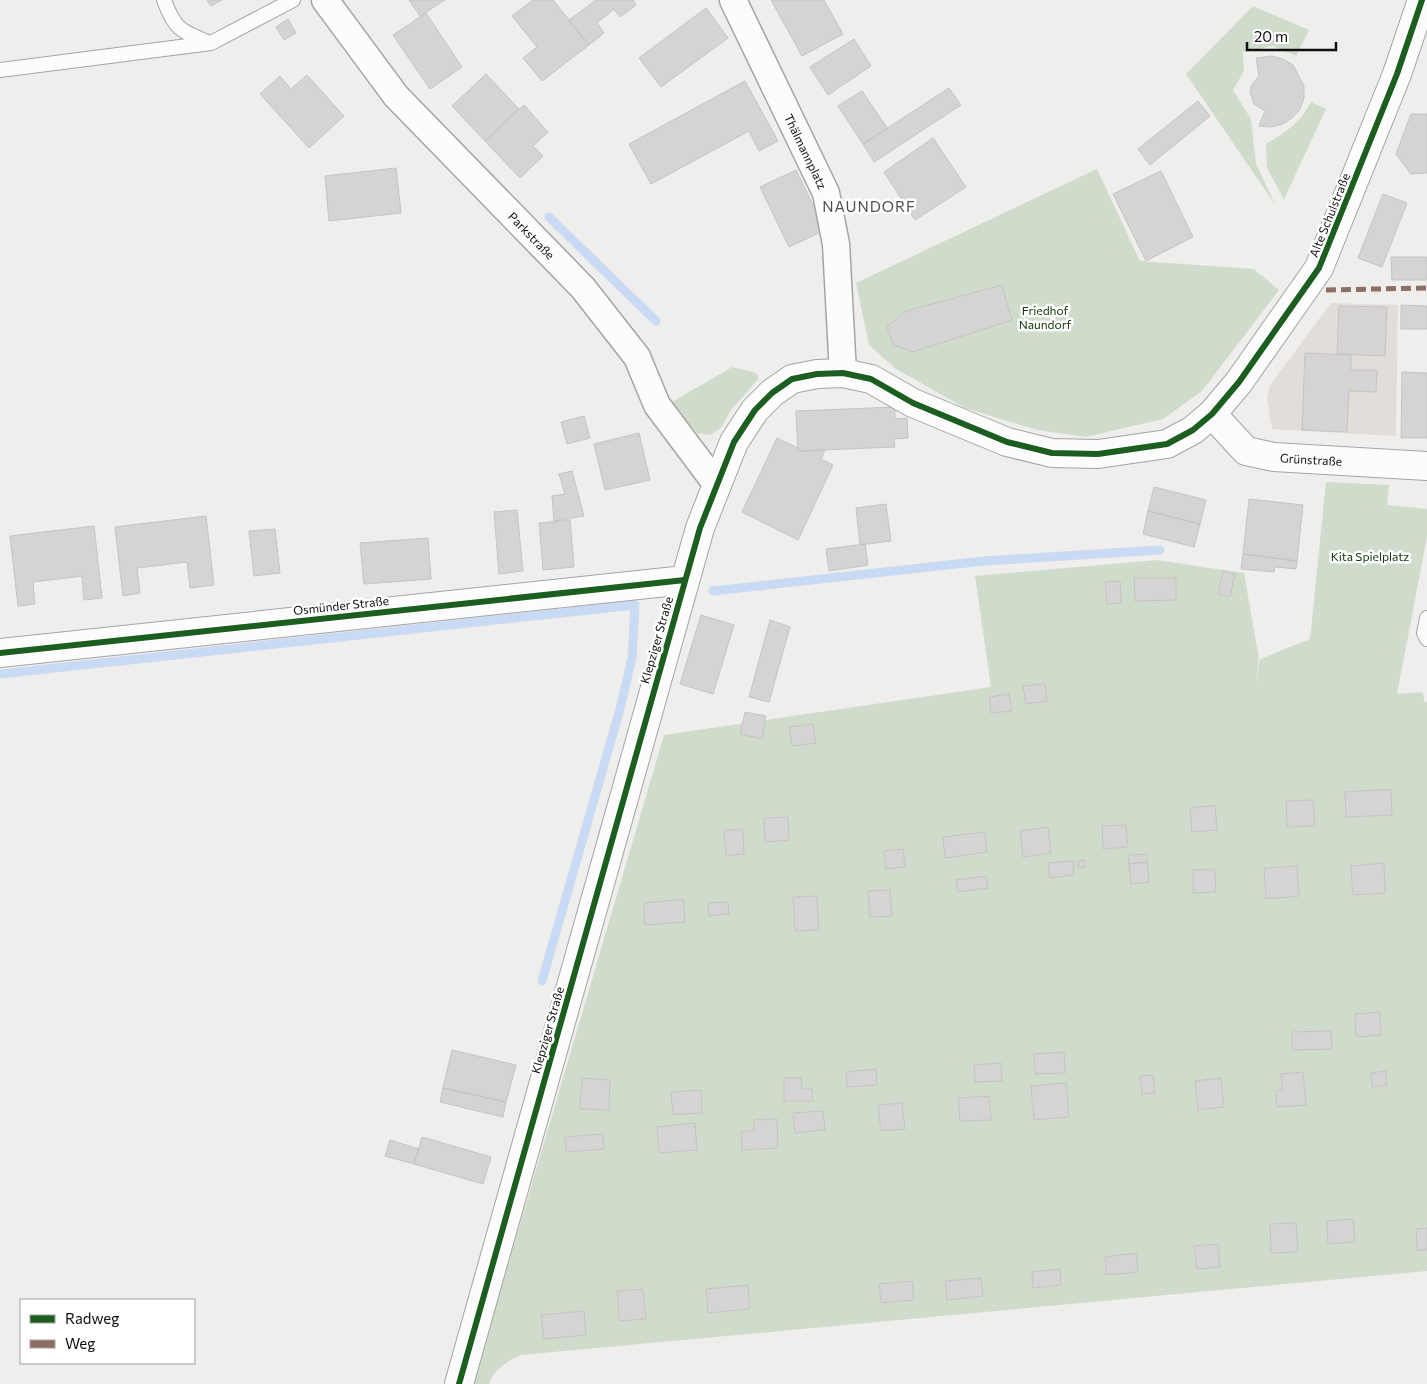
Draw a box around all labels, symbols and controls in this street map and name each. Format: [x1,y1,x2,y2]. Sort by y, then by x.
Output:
scale bar [1247,20,1336,52]
text: 20 m [1254,27,1288,45]
street label: Thälmannplatz [782,111,830,191]
street label: Alte Schulstraße [1306,171,1352,259]
district label: NAUNDORF [822,197,916,215]
street label: Parkstraße [506,209,558,262]
park label: Friedhof Naundorf [1019,303,1072,331]
street label: Grünstraße [1280,450,1342,468]
park label: Kita Spielplatz [1331,549,1409,563]
street label: Osmünder Straße [293,593,389,617]
street label: Klepziger Straße [637,595,675,685]
street label: Klepziger Straße [528,985,566,1075]
legend [20,1299,195,1364]
text: Radweg [65,1309,119,1327]
text: Weg [65,1334,95,1352]

